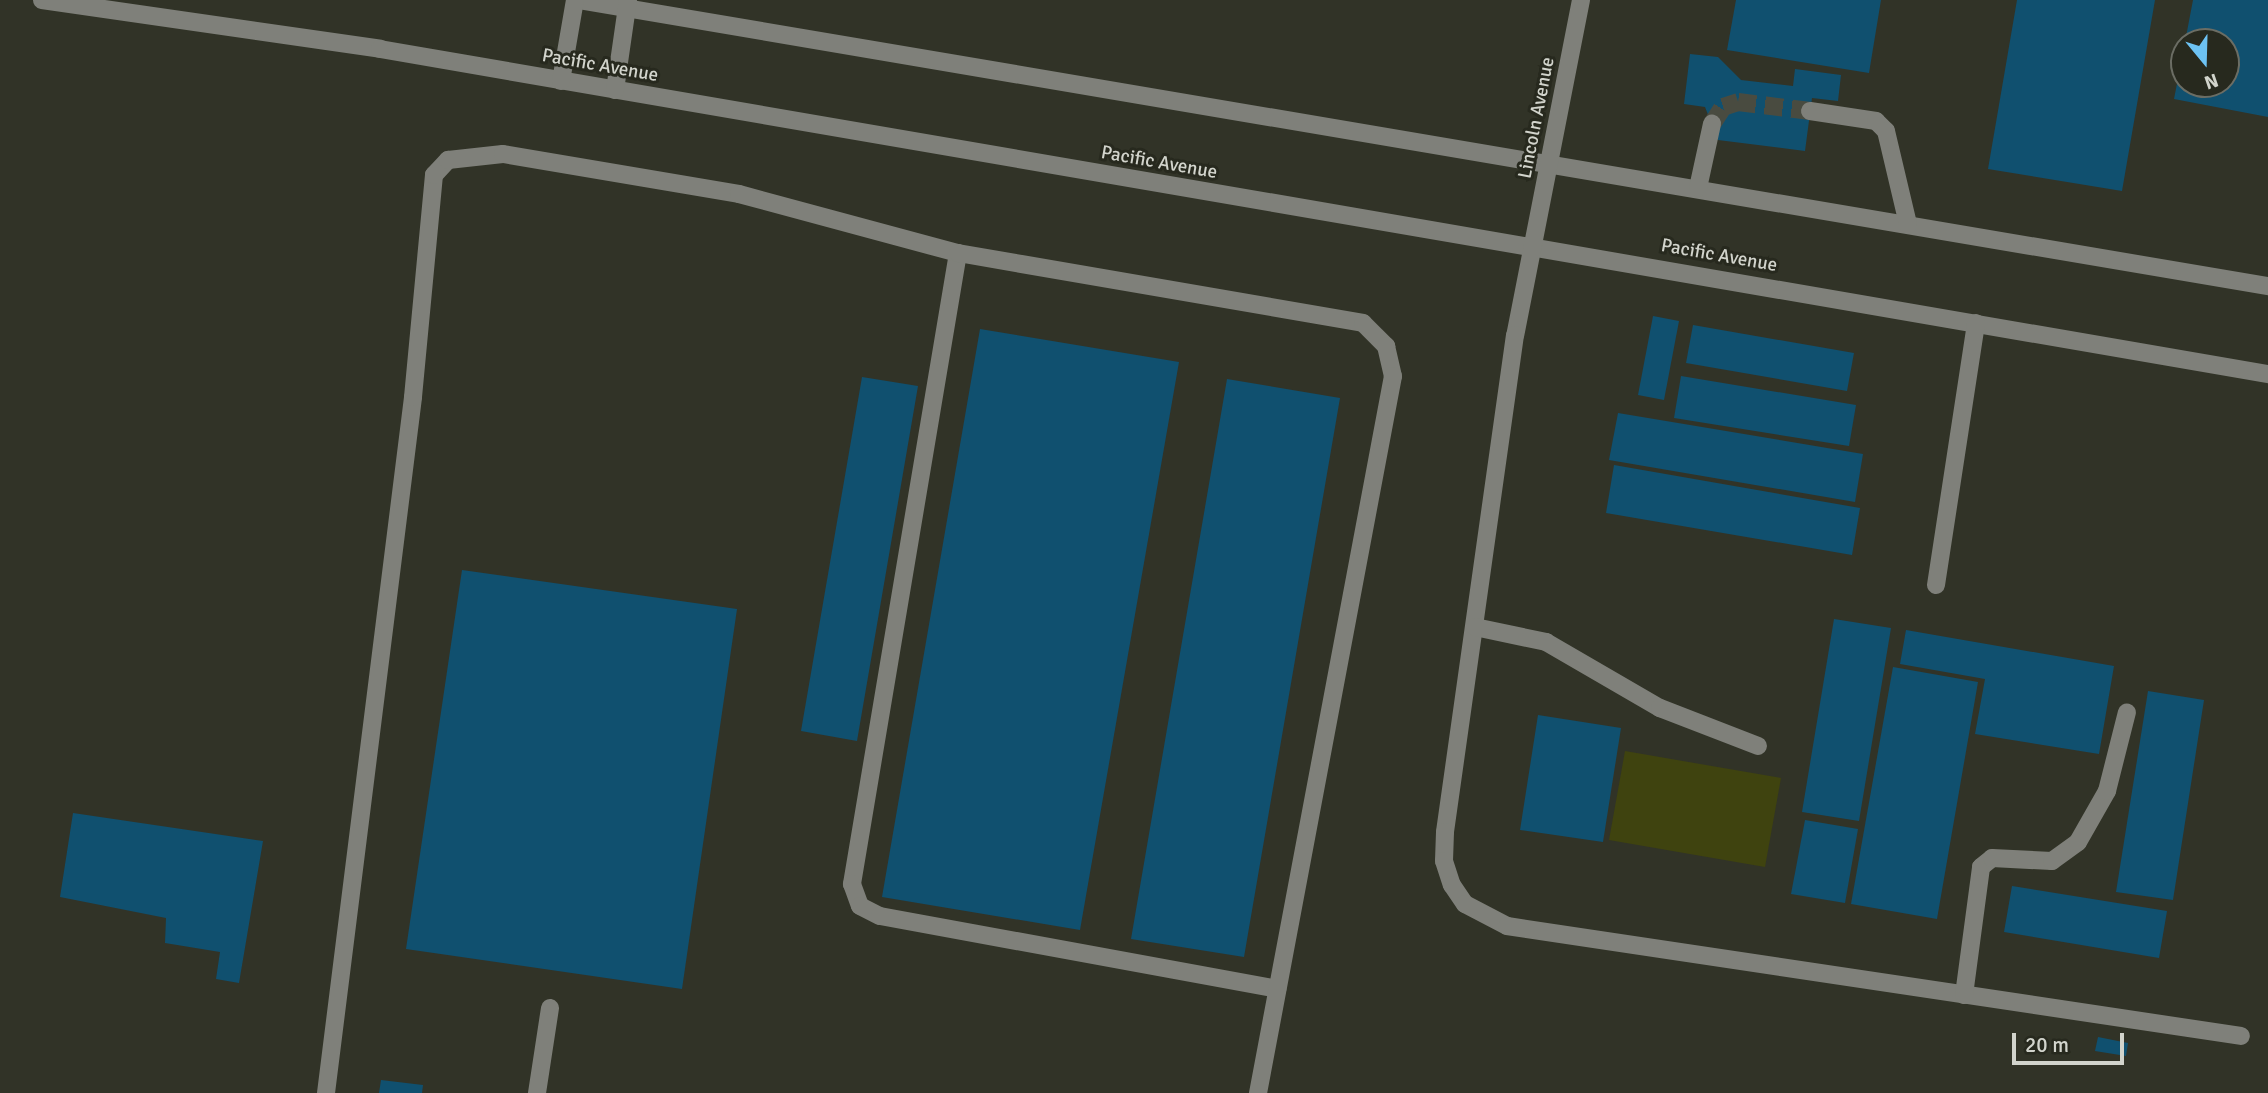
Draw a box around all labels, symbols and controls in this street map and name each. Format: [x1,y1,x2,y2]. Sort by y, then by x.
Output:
north arrow [2170,28,2240,98]
street label: Pacific Avenue [540,45,660,87]
street label: Lincoln Avenue [1514,55,1560,181]
text: N [2201,67,2221,94]
street label: Pacific Avenue [1099,142,1219,184]
street label: Pacific Avenue [1659,235,1779,277]
scale bar [2016,1020,2128,1064]
text: 20 m [2025,1032,2069,1058]

